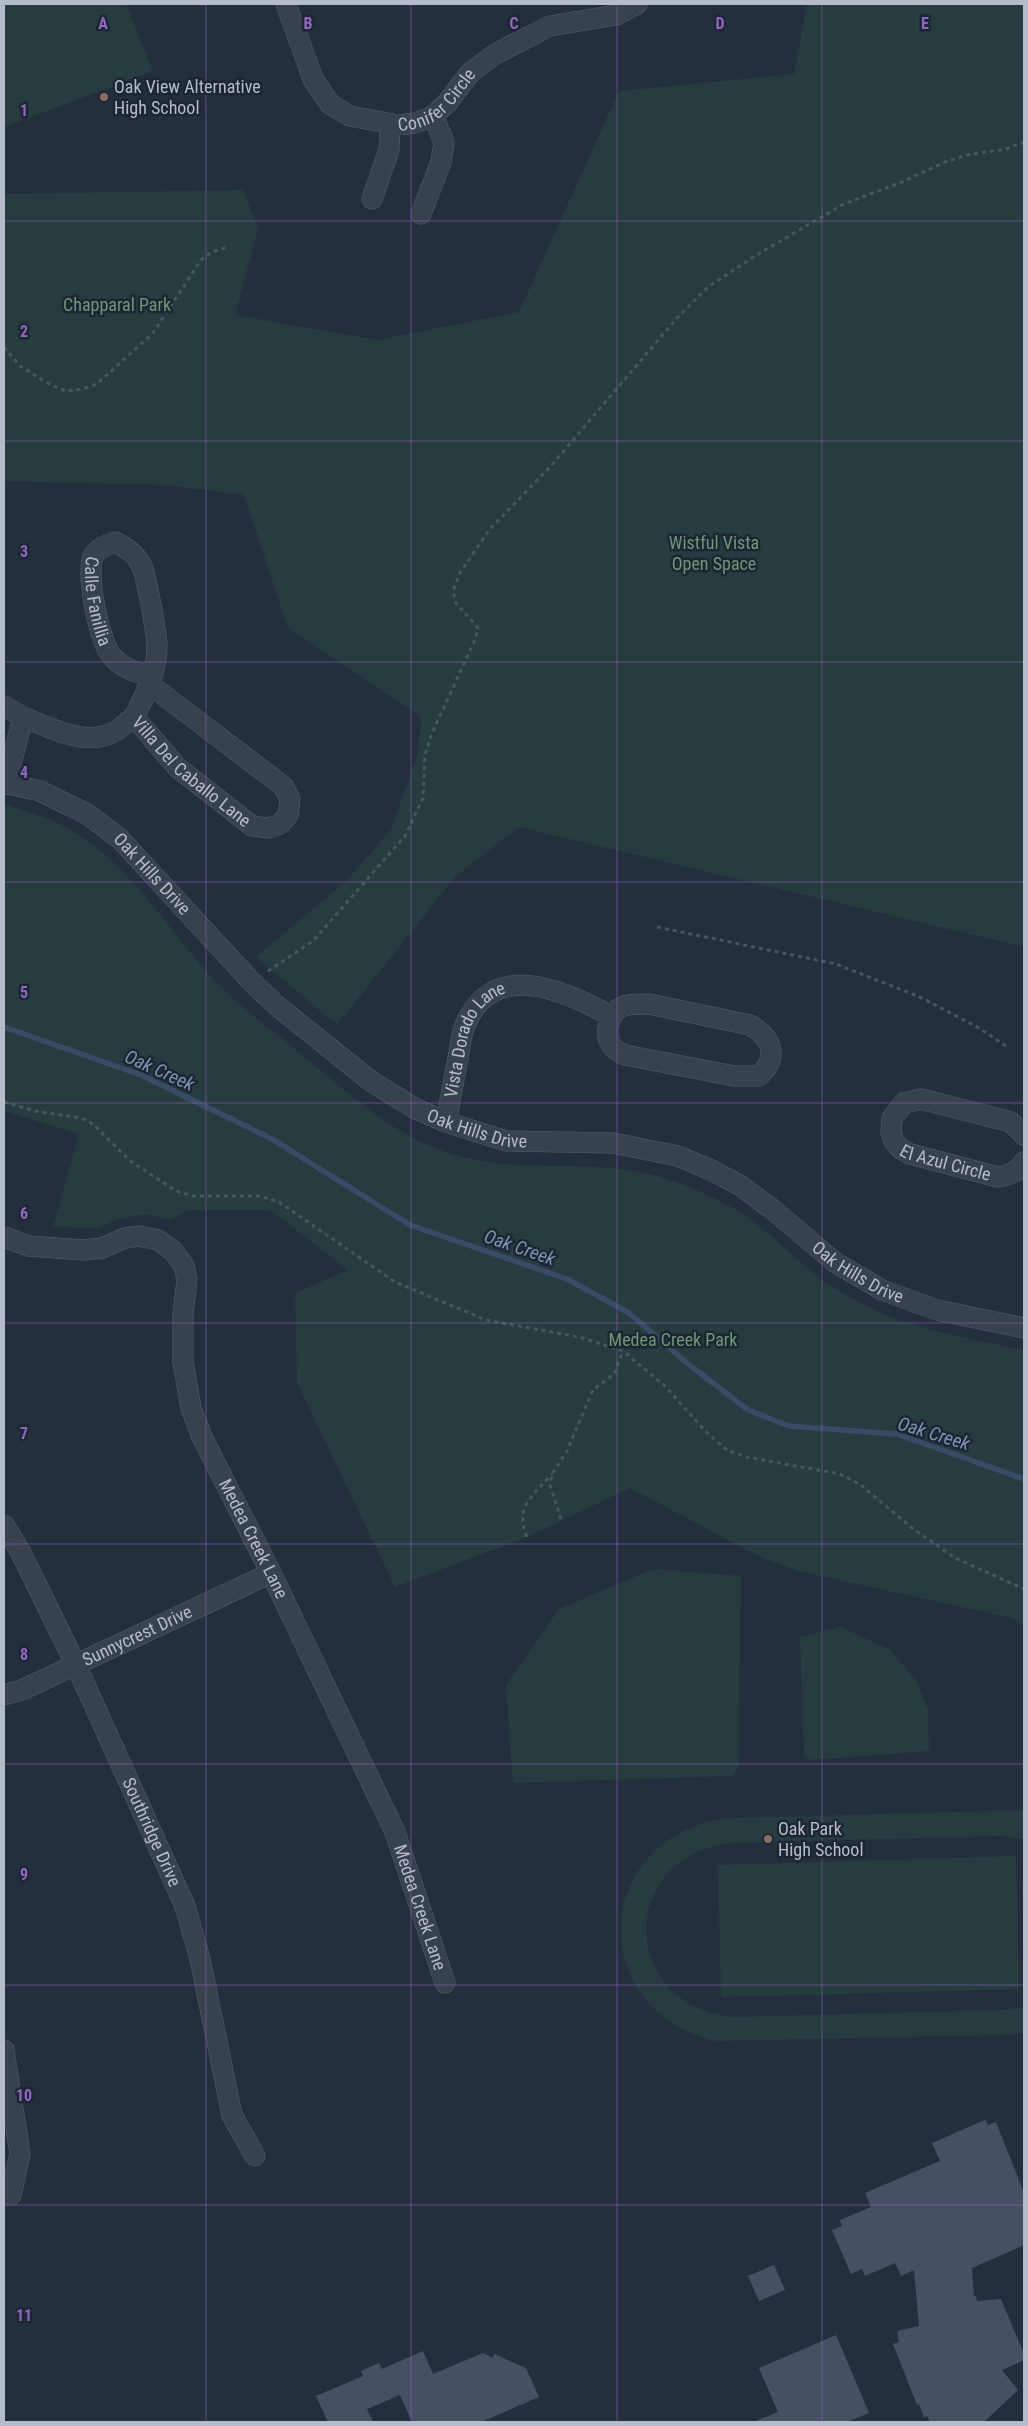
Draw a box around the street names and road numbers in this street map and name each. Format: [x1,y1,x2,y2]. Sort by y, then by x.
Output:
street label: Conifer Circle [396,64,480,135]
street label: Calle Fanillia [81,555,116,649]
street label: Villa Del Caballo Lane [128,712,255,831]
street label: Oak Hills Drive [110,828,195,919]
street label: Vista Dorado Lane [440,977,507,1099]
street label: Oak Hills Drive [424,1104,527,1151]
street label: El Azul Circle [896,1140,993,1185]
street label: Oak Hills Drive [808,1236,907,1307]
street label: Medea Creek Lane [215,1475,293,1602]
street label: Sunnycrest Drive [79,1601,195,1670]
street label: Southridge Drive [118,1774,186,1890]
street label: Medea Creek Lane [390,1842,451,1973]

